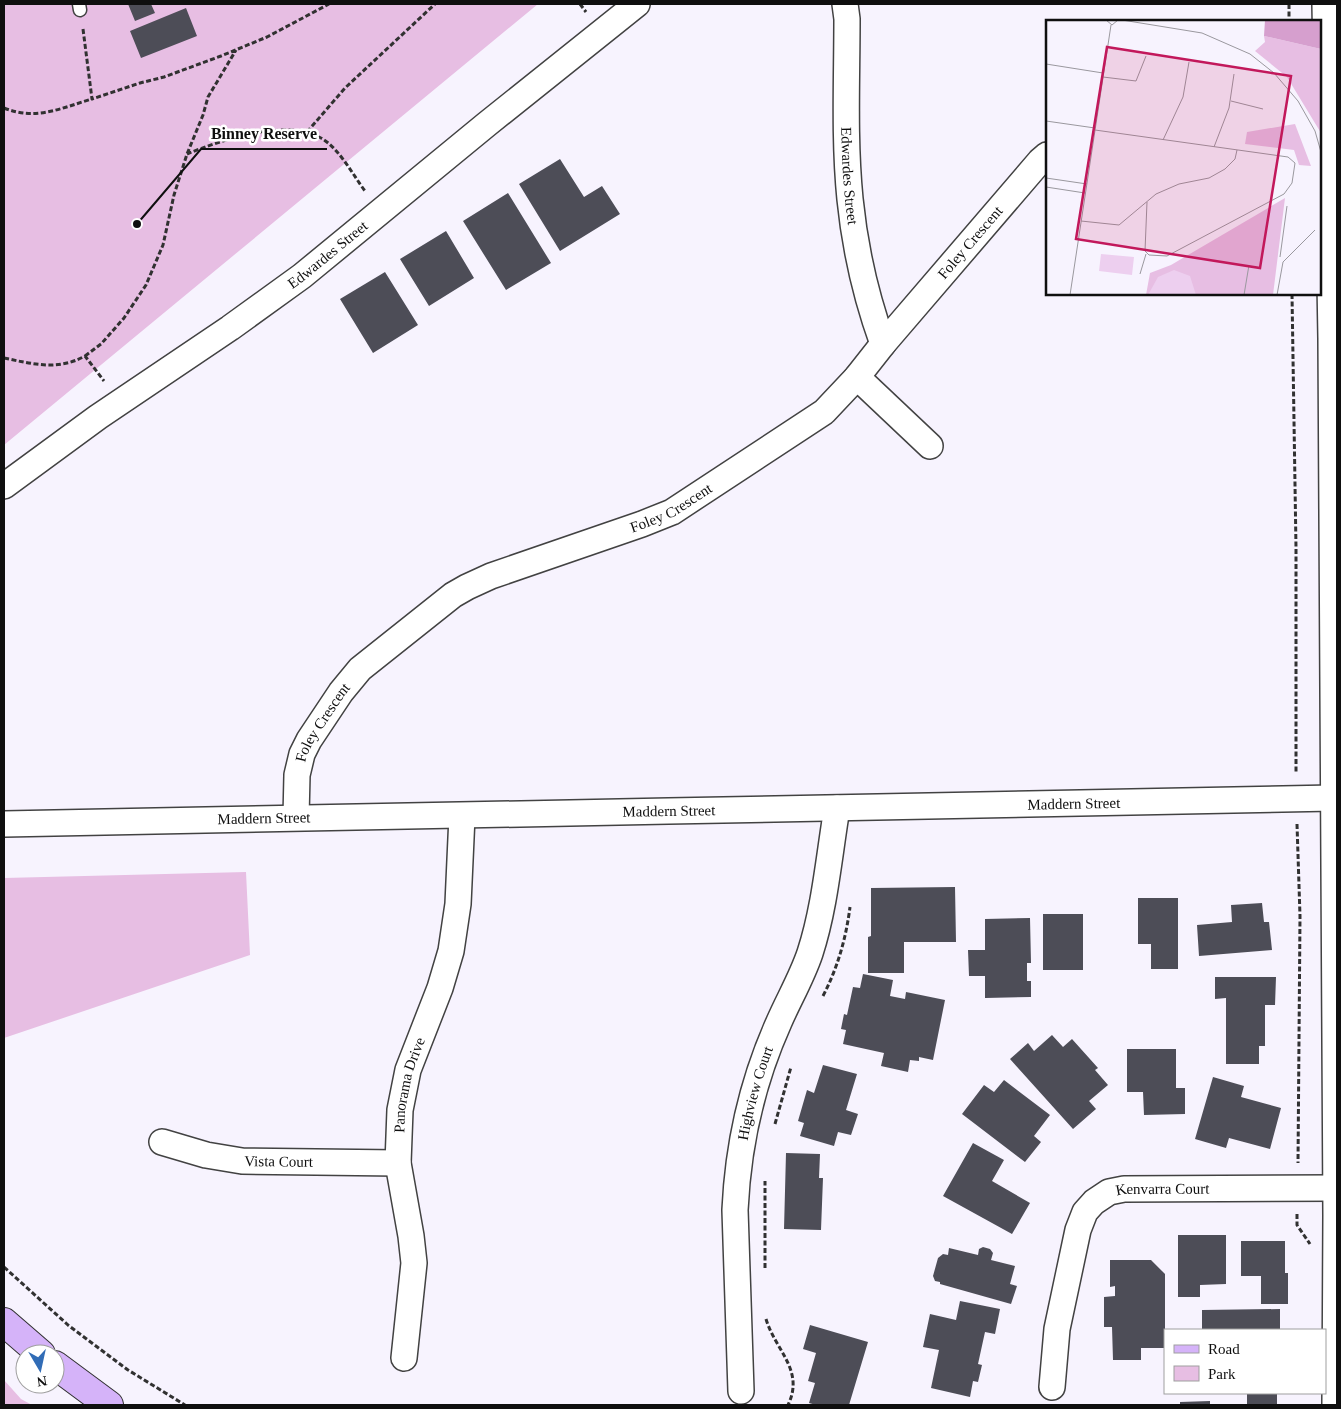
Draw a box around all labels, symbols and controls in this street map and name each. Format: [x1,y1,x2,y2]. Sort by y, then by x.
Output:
inset map [1046,20,1321,295]
callout: Binney Reserve [201,118,327,149]
text: Binney Reserve [211,125,317,143]
street label: Edwardes Street [838,127,861,227]
street label: Foley Crescent [935,202,1006,282]
street label: Edwardes Street [285,217,371,292]
street label: Foley Crescent [628,480,716,536]
street label: Foley Crescent [292,679,354,763]
street label: Maddern Street [1027,795,1121,813]
street label: Maddern Street [622,802,716,820]
street label: Maddern Street [217,809,311,827]
street label: Panorama Drive [391,1035,428,1133]
street label: Highview Court [735,1043,776,1142]
street label: Vista Court [244,1153,314,1170]
street label: Kenvarra Court [1114,1181,1210,1198]
legend [1164,1329,1326,1394]
text: Road [1208,1341,1240,1357]
north arrow [15,1344,65,1394]
text: Park [1208,1366,1236,1382]
text: N [36,1373,48,1390]

